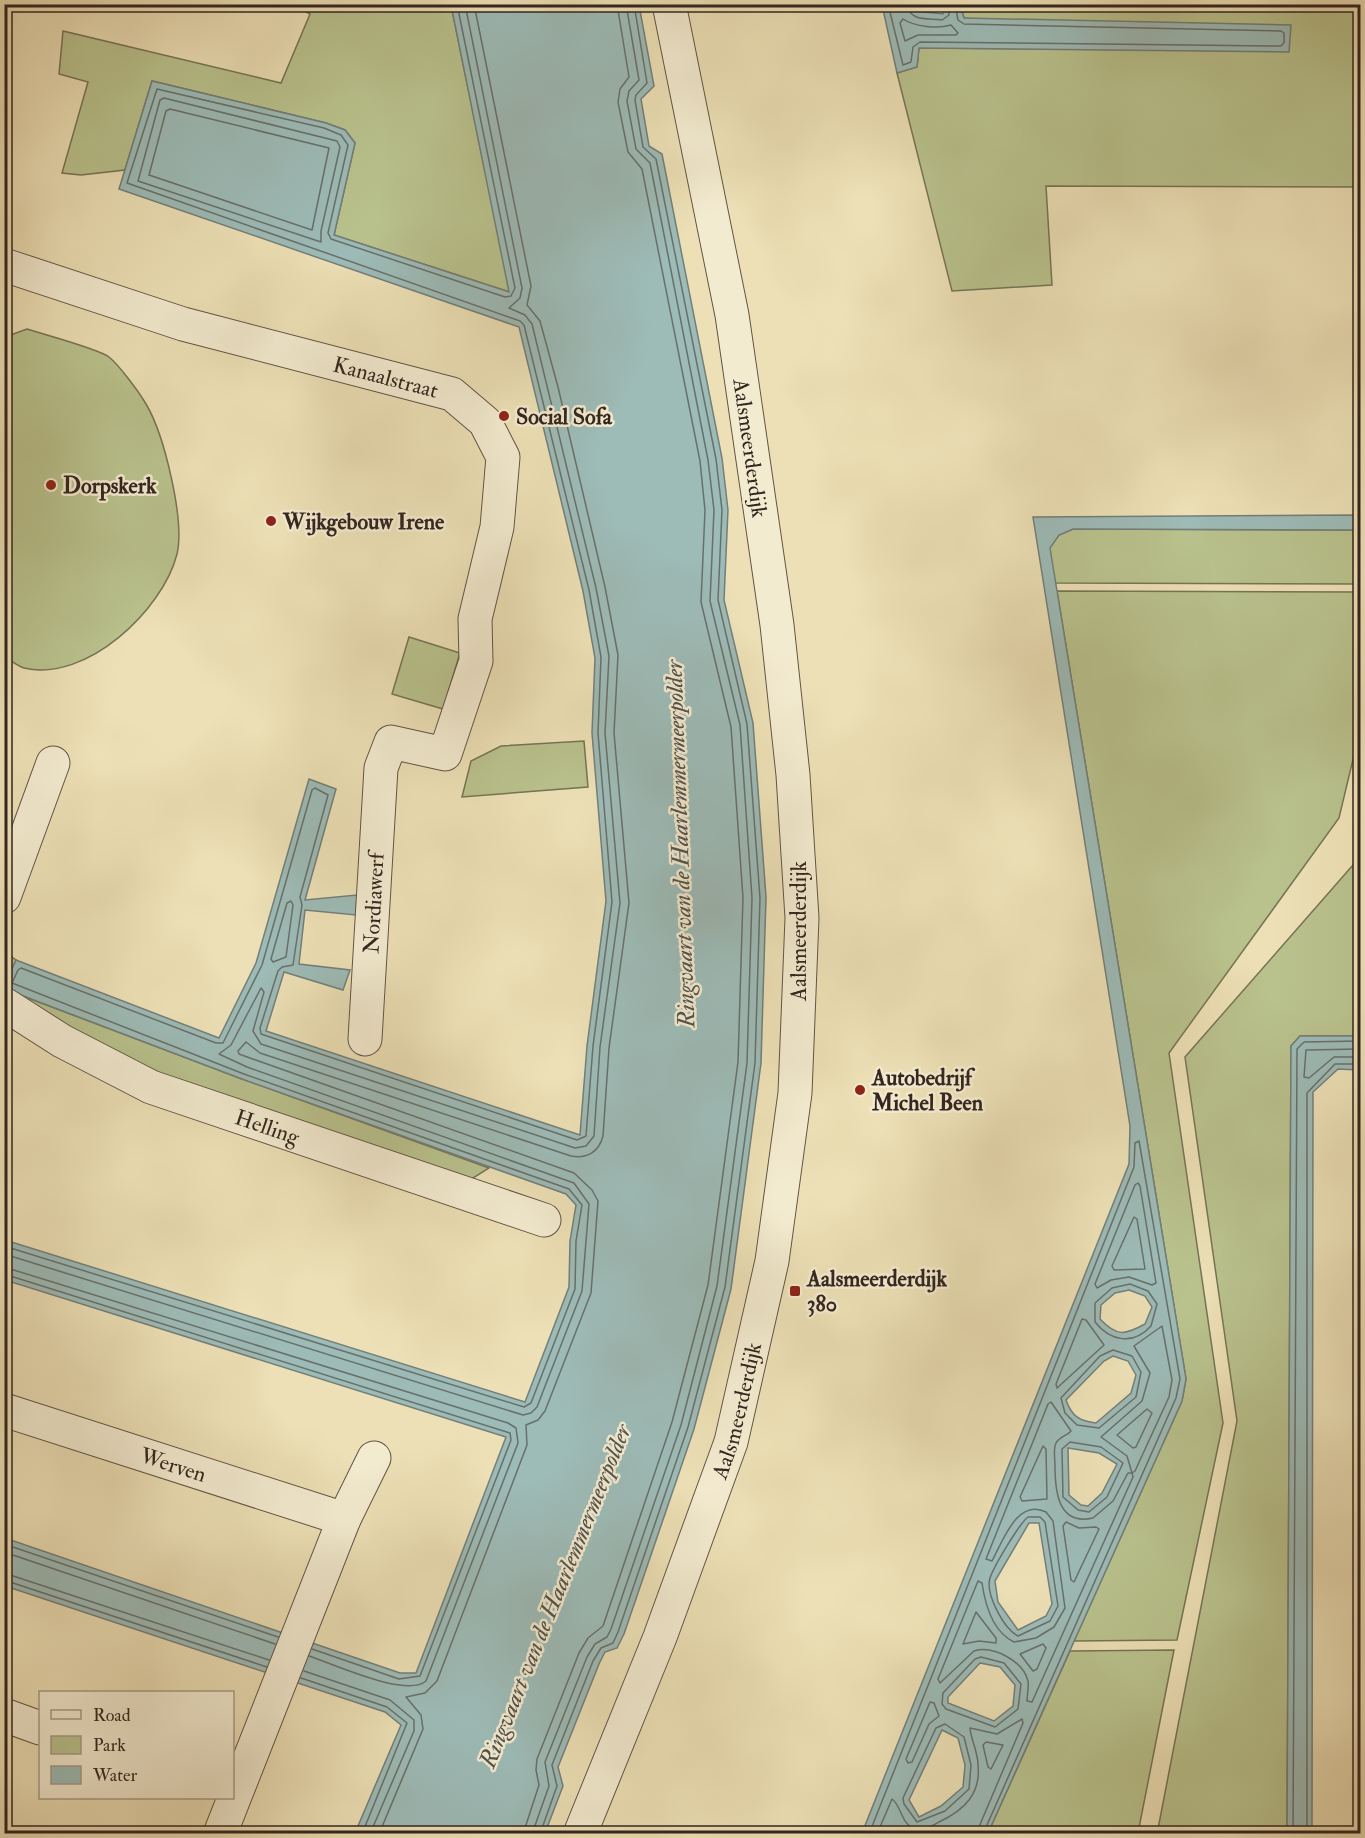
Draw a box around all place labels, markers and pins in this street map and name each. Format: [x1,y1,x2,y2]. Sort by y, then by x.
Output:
place label: Social Sofa [516,403,613,431]
marker: Social Sofa [497,409,511,423]
place label: Dorpskerk [63,472,157,501]
marker: Dorpskerk [44,478,58,492]
place label: Wijkgebouw Irene [282,508,445,537]
marker: Wijkgebouw Irene [264,514,278,528]
place label: Autobedrijf Michel Been [871,1064,984,1117]
marker: Autobedrijf Michel Been [853,1083,867,1097]
place label: Aalsmeerderdijk 380 [806,1265,947,1318]
marker: Aalsmeerderdijk 380 [788,1284,802,1298]

